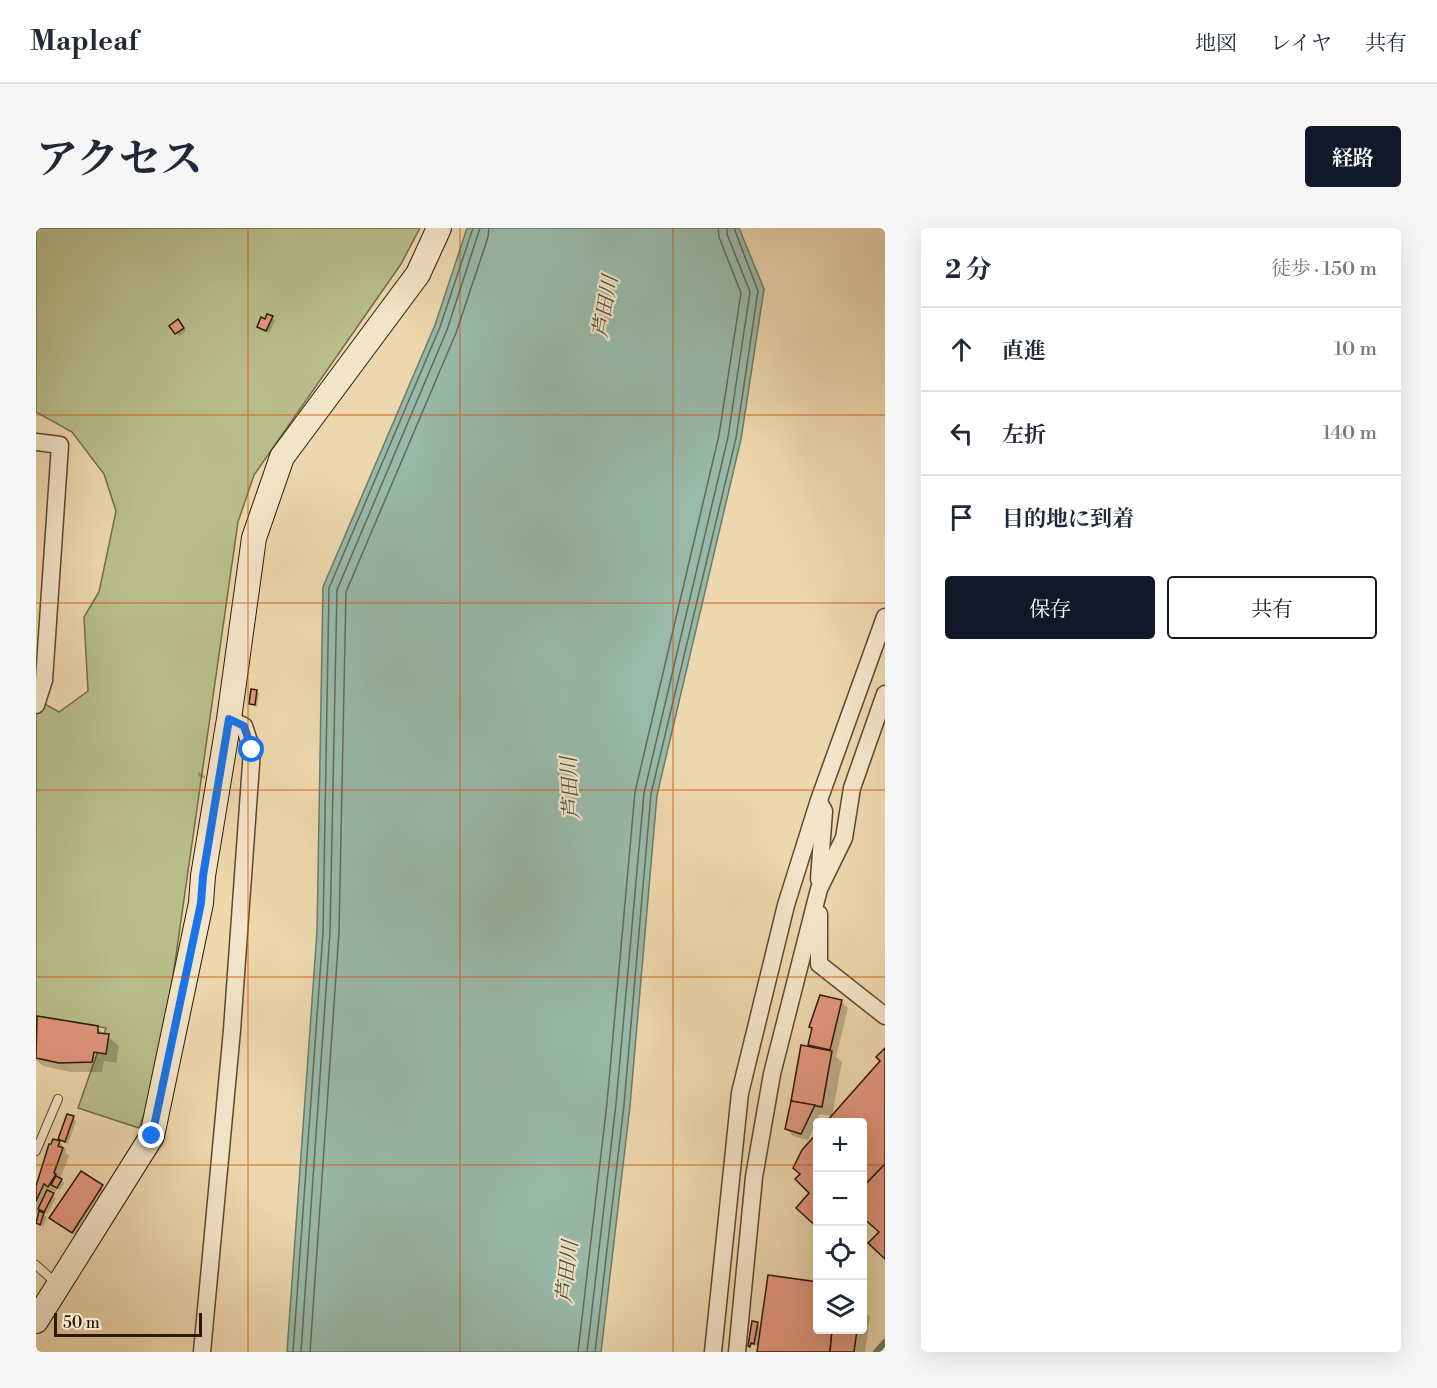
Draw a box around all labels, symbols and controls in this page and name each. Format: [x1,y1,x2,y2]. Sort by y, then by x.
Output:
text: Mapleaf [30,24,138,59]
text: 地図 [1195,31,1237,57]
text: レイヤ [1270,31,1332,57]
text: 共有 [1365,31,1407,57]
button: 経路 [1305,126,1401,187]
text: アクセス [36,134,203,187]
text: 2 分 [945,254,991,286]
text: 徒歩 · 150 m [1271,257,1377,282]
water label: 芦田川 [588,272,625,340]
icon: ahead [945,333,978,366]
text: 10 m [1334,337,1377,362]
text: 直進 [1002,338,1046,365]
icon: left [945,417,978,450]
text: 140 m [1322,421,1377,446]
text: 左折 [1002,422,1046,449]
icon: arrive [945,501,978,534]
text: 目的地に到着 [1002,506,1134,533]
button: 保存 [945,576,1155,639]
button: 共有 [1167,576,1377,639]
route start [238,736,264,762]
water label: 芦田川 [556,754,586,820]
map controls [813,1118,867,1334]
button: + [813,1118,867,1172]
route end [138,1122,164,1148]
button: − [813,1172,867,1226]
button: locate [813,1226,867,1280]
water label: 芦田川 [552,1237,584,1305]
button: layers [813,1280,867,1334]
scale bar [54,1310,202,1338]
text: 50 m [63,1313,100,1333]

